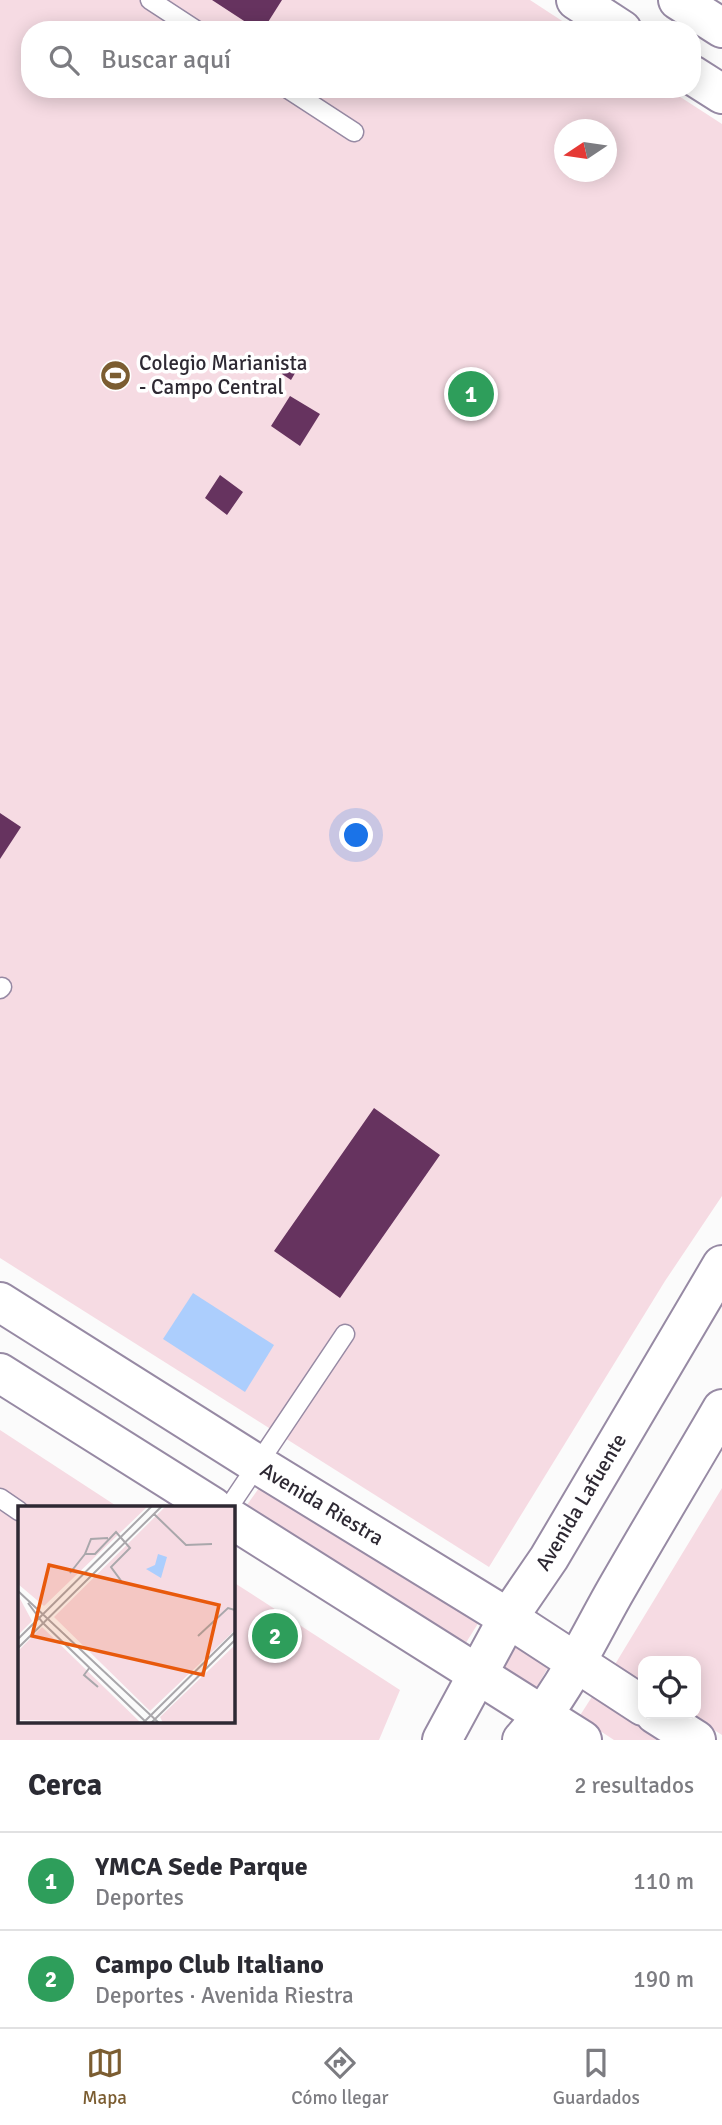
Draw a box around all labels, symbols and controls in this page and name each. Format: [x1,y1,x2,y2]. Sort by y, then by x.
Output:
search box [21,21,701,98]
icon: search [45,41,83,79]
text: Buscar aquí [101,44,231,76]
north arrow [554,119,617,182]
place label: Colegio Marianista - Campo Central [139,350,308,400]
sports icon: Colegio Marianista - Campo Central [99,358,133,392]
pin: 1 [448,368,494,420]
your location [339,818,373,852]
street label: Avenida Lafuente [530,1429,632,1575]
street label: Avenida Riestra [256,1457,388,1551]
inset map [18,1506,234,1722]
pin: 2 [252,1610,298,1662]
map controls [638,1656,701,1719]
button: locate [638,1656,701,1719]
text: Cerca [28,1767,102,1804]
text: 2 resultados [574,1771,694,1800]
text: YMCA Sede Parque [95,1851,308,1883]
text: 1 [45,1867,57,1896]
text: 110 m [633,1867,694,1896]
text: Deportes [95,1883,184,1912]
text: Campo Club Italiano [95,1949,324,1981]
text: 2 [45,1965,57,1994]
text: 190 m [633,1965,694,1994]
text: Deportes · Avenida Riestra [95,1981,354,2010]
tab: Mapa [82,2044,127,2110]
tab: Cómo llegar [291,2044,389,2110]
tab: Guardados [553,2044,640,2110]

